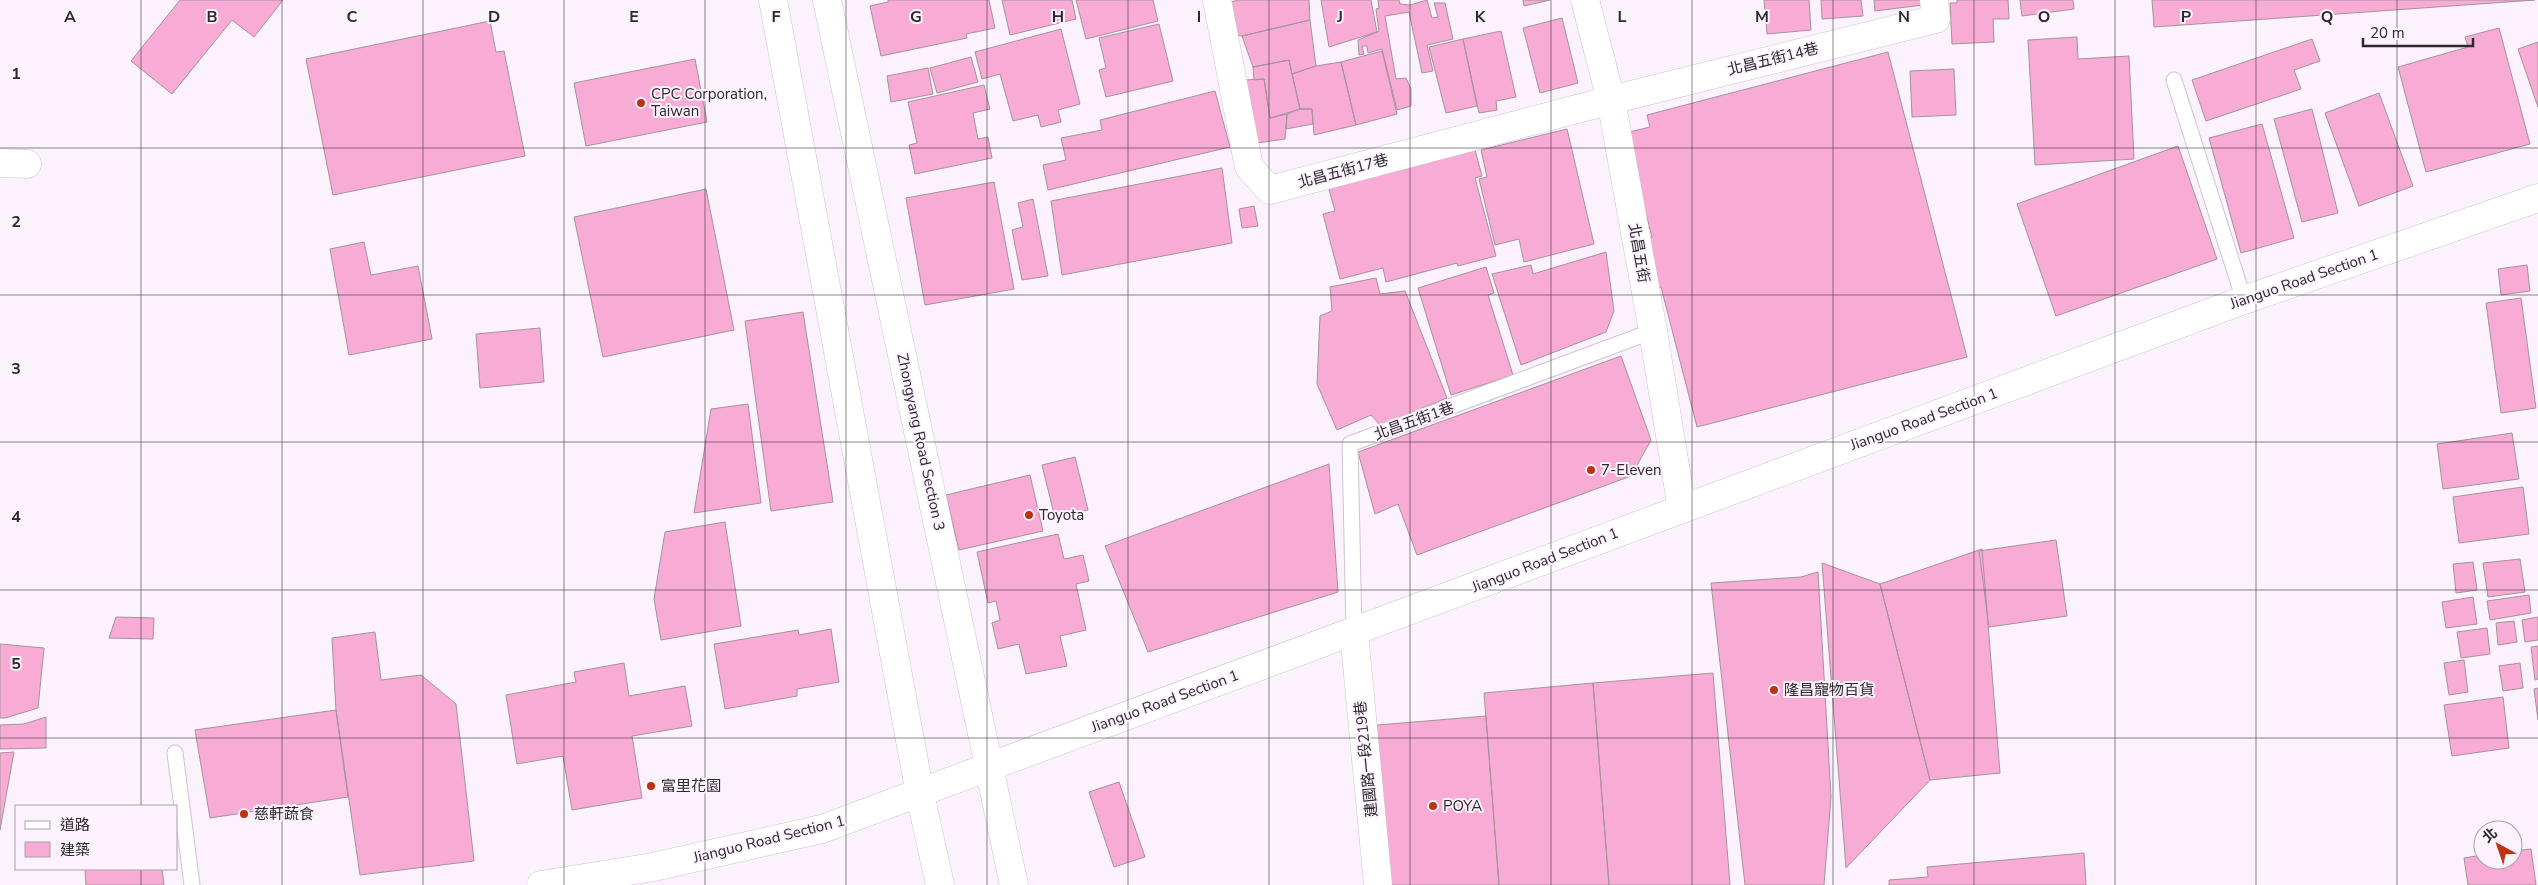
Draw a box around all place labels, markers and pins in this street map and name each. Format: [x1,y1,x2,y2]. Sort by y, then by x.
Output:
place label: CPC Corporation, Taiwan [651,84,767,121]
marker: CPC Corporation, Taiwan [635,97,647,109]
place label: 7-Eleven [1601,460,1661,480]
marker: 7-Eleven [1585,464,1597,476]
place label: Toyota [1039,505,1084,525]
marker: Toyota [1023,509,1035,521]
place label: 隆昌寵物百貨 [1784,680,1874,700]
marker: 隆昌寵物百貨 [1768,684,1780,696]
place label: 富里花園 [661,776,721,796]
marker: 富里花園 [645,780,657,792]
place label: POYA [1443,796,1482,816]
marker: POYA [1427,800,1439,812]
place label: 慈軒蔬食 [254,804,314,824]
marker: 慈軒蔬食 [238,808,250,820]

